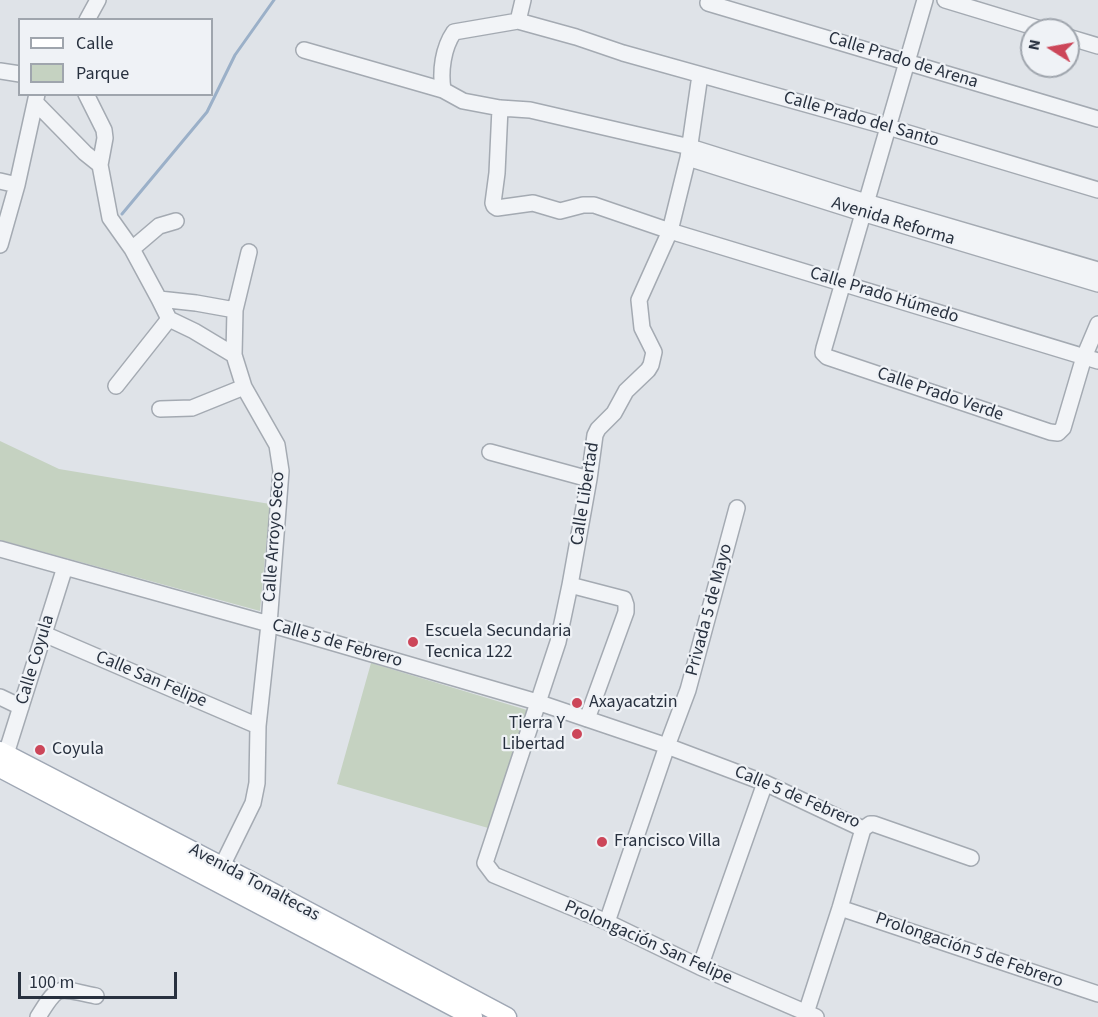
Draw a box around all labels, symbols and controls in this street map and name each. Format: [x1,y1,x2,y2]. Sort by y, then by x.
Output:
legend [18,18,213,96]
north arrow [1020,18,1080,78]
street label: Calle Prado de Arena [825,28,981,94]
text: Calle [76,31,113,56]
text: N [1022,38,1046,52]
text: Parque [76,61,129,86]
street label: Calle Prado del Santo [781,87,941,153]
street label: Avenida Reforma [829,193,957,251]
street label: Calle Prado Húmedo [807,263,961,329]
street label: Calle Prado Verde [874,363,1006,427]
street label: Calle Libertad [567,441,605,547]
street label: Calle Arroyo Seco [260,471,290,603]
street label: Privada 5 de Mayo [682,542,738,678]
street label: Calle Coyula [12,612,60,708]
street label: Calle 5 de Febrero [269,615,405,673]
place label: Escuela Secundaria Tecnica 122 [425,621,571,664]
marker: Escuela Secundaria Tecnica 122 [406,635,420,649]
street label: Calle San Felipe [92,647,210,713]
place label: Axayacatzin [589,692,678,714]
marker: Axayacatzin [570,696,584,710]
place label: Tierra Y Libertad [502,713,565,756]
marker: Tierra Y Libertad [570,727,584,741]
place label: Coyula [52,739,104,761]
marker: Coyula [33,743,47,757]
street label: Calle 5 de Febrero [731,762,863,834]
place label: Francisco Villa [614,831,721,853]
marker: Francisco Villa [595,835,609,849]
street label: Avenida Tonaltecas [185,839,323,927]
street label: Prolongación San Felipe [561,896,735,990]
street label: Prolongación 5 de Febrero [872,909,1066,993]
scale bar [21,960,180,998]
text: 100 m [29,970,74,995]

